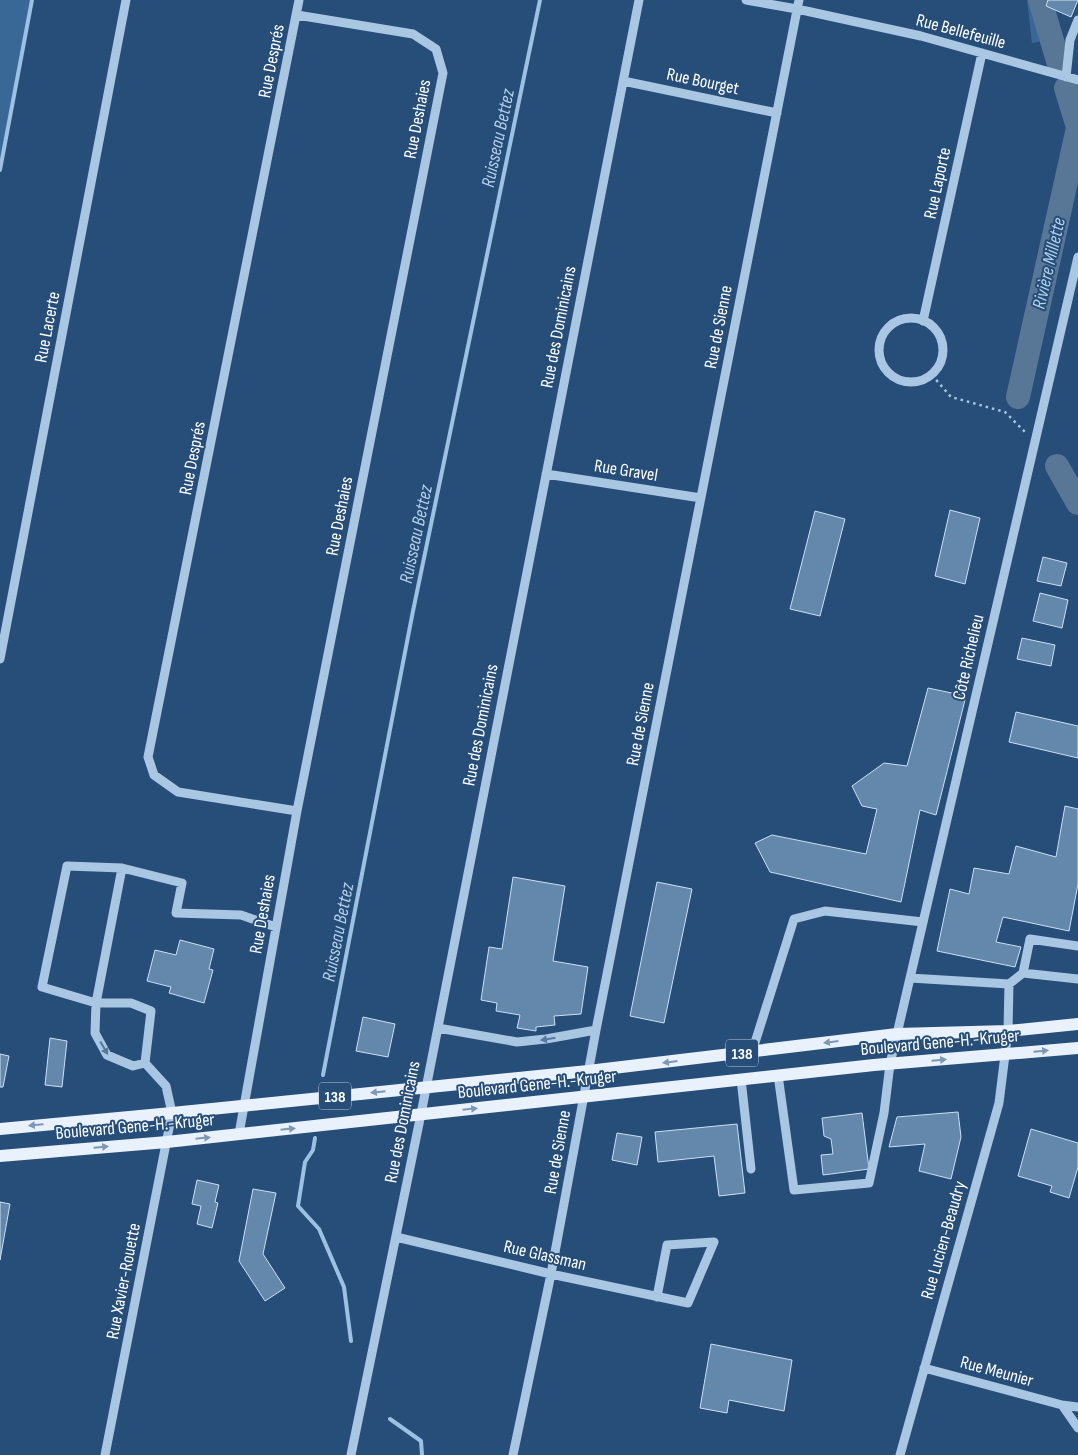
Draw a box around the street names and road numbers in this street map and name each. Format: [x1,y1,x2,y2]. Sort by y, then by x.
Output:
street label: Rue Bellefeuille [914,9,1008,54]
street label: Rue Després [254,23,289,100]
street label: Rue Bourget [665,64,741,99]
street label: Rue Deshaies [400,78,435,160]
street label: Rue Laporte [920,146,955,221]
street label: Rue des Dominicains [536,264,581,390]
street label: Rue de Sienne [700,284,737,371]
street label: Rue Lacerte [30,290,65,364]
street label: Rue Després [175,420,210,497]
street label: Rue Gravel [593,455,659,486]
street label: Rue Deshaies [322,475,357,557]
street label: Côte Richelieu [948,612,989,702]
street label: Rue des Dominicains [458,662,503,788]
street label: Rue de Sienne [622,681,659,768]
street label: Rue Deshaies [245,873,280,955]
street label: Boulevard Gene-H.-Kruger [860,1025,1020,1060]
road number: 138 [726,1040,758,1066]
street label: Rue des Dominicains [380,1059,425,1185]
street label: Boulevard Gene-H.-Kruger [457,1066,618,1103]
road number: 138 [319,1082,351,1110]
street label: Boulevard Gene-H.-Kruger [55,1109,215,1144]
street label: Rue de Sienne [540,1109,575,1196]
street label: Rue Lucien-Beaudry [917,1179,970,1302]
street label: Rue Xavier-Rouette [102,1221,145,1341]
street label: Rue Glassman [502,1236,588,1275]
street label: Rue Meunier [958,1352,1036,1391]

